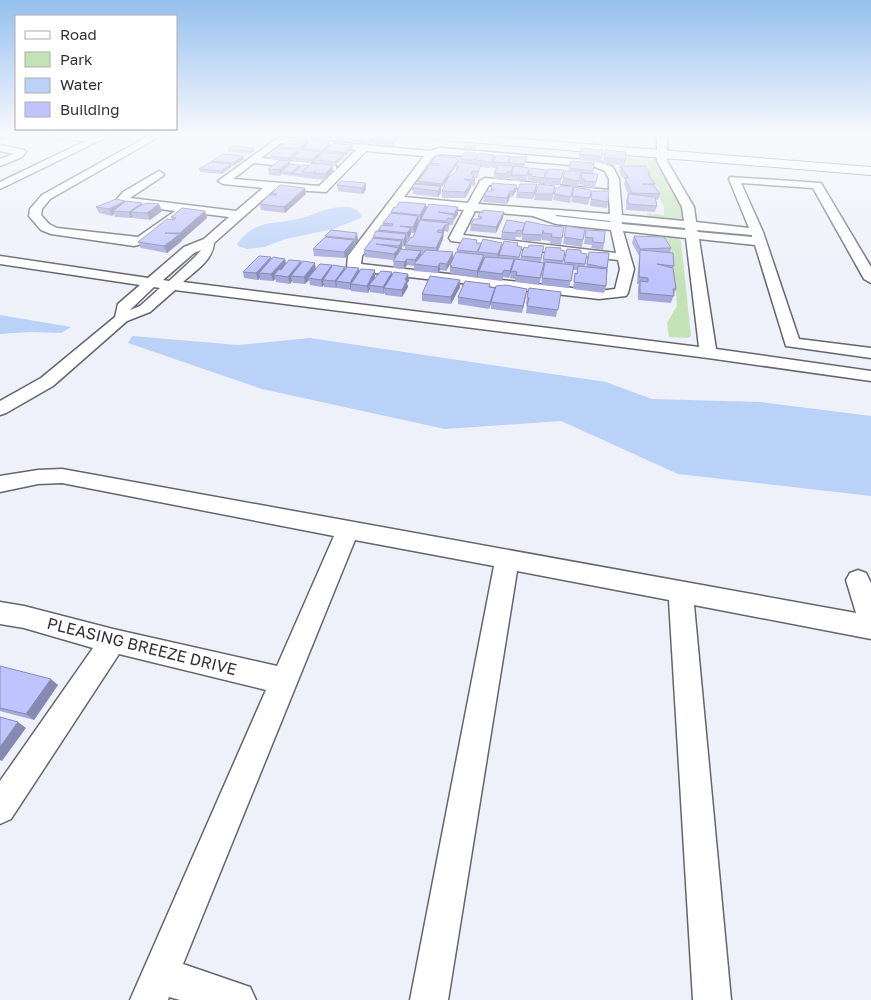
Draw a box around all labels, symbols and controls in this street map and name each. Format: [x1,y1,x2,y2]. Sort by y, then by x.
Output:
legend [15,15,178,130]
text: Road [60,25,97,43]
text: Park [60,50,93,68]
text: Water [60,75,103,93]
text: Building [60,100,120,118]
street label: PLEASING BREEZE DRIVE [45,613,239,679]

